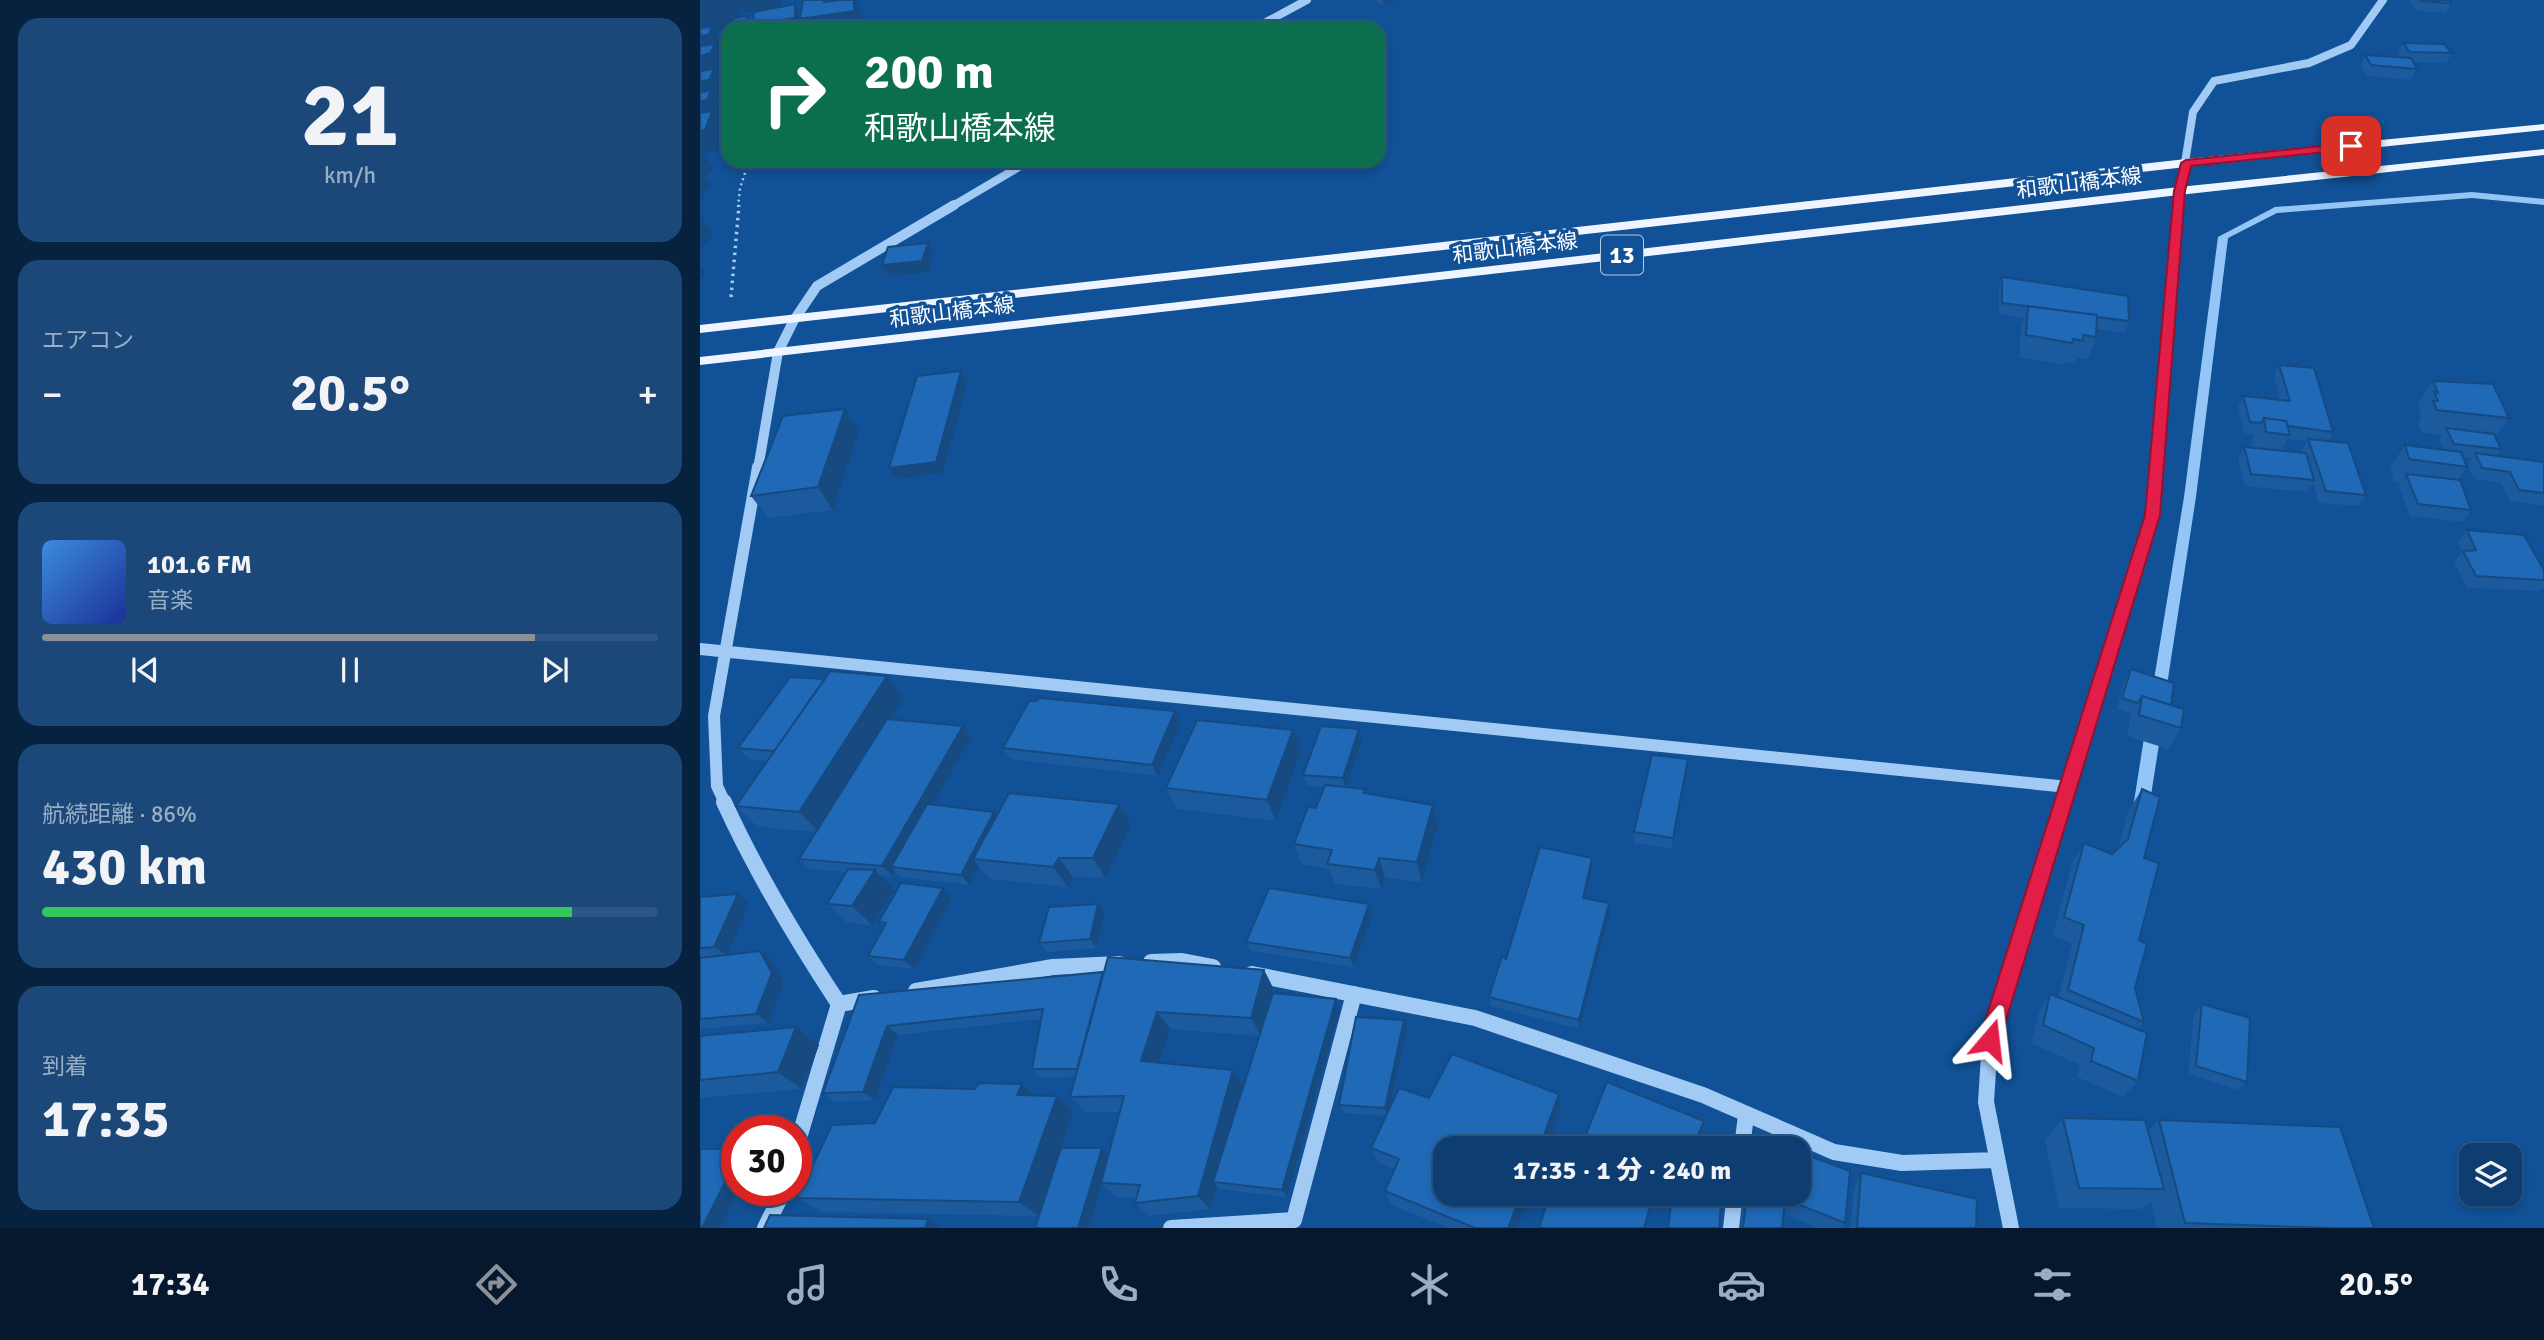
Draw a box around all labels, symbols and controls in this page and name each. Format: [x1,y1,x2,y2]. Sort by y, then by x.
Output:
text: 200 m [864,42,994,102]
icon: right [749,49,840,140]
text: 21 [301,59,399,172]
text: 和歌山橋本線 [864,109,1056,148]
pin [2321,116,2381,176]
icon: arrive [2332,127,2370,165]
text: km/h [324,161,376,190]
street label: 和歌山橋本線 [2015,162,2143,204]
street label: 和歌山橋本線 [1451,227,1579,269]
road number: 13 [1601,236,1643,274]
street label: 和歌山橋本線 [888,291,1016,333]
text: エアコン [42,326,134,355]
text: 20.5° [290,361,410,425]
text: − [42,371,63,418]
text: + [637,371,658,418]
text: 101.6 FM [147,549,252,581]
text: 音楽 [147,586,193,615]
icon: previous [126,651,164,689]
icon: pause [331,651,369,689]
icon: next [536,651,574,689]
text: 航続距離 · 86% [42,800,197,829]
text: 430 km [42,835,207,899]
position arrow [1953,1003,2027,1077]
text: 到着 [42,1052,88,1081]
text: 17:35 [42,1087,170,1151]
speed limit sign: 30 [721,1115,812,1206]
map controls [2459,1143,2522,1206]
button: layers [2459,1143,2522,1206]
text: 17:35 · 1 分 · 240 m [1513,1155,1731,1187]
icon: directions [472,1260,521,1309]
icon: music [783,1260,832,1309]
icon: phone [1094,1260,1143,1309]
icon: climate [1405,1260,1454,1309]
icon: car [1717,1260,1766,1309]
icon: filters [2028,1260,2077,1309]
text: 17:34 [131,1265,210,1304]
text: 20.5° [2339,1265,2413,1304]

